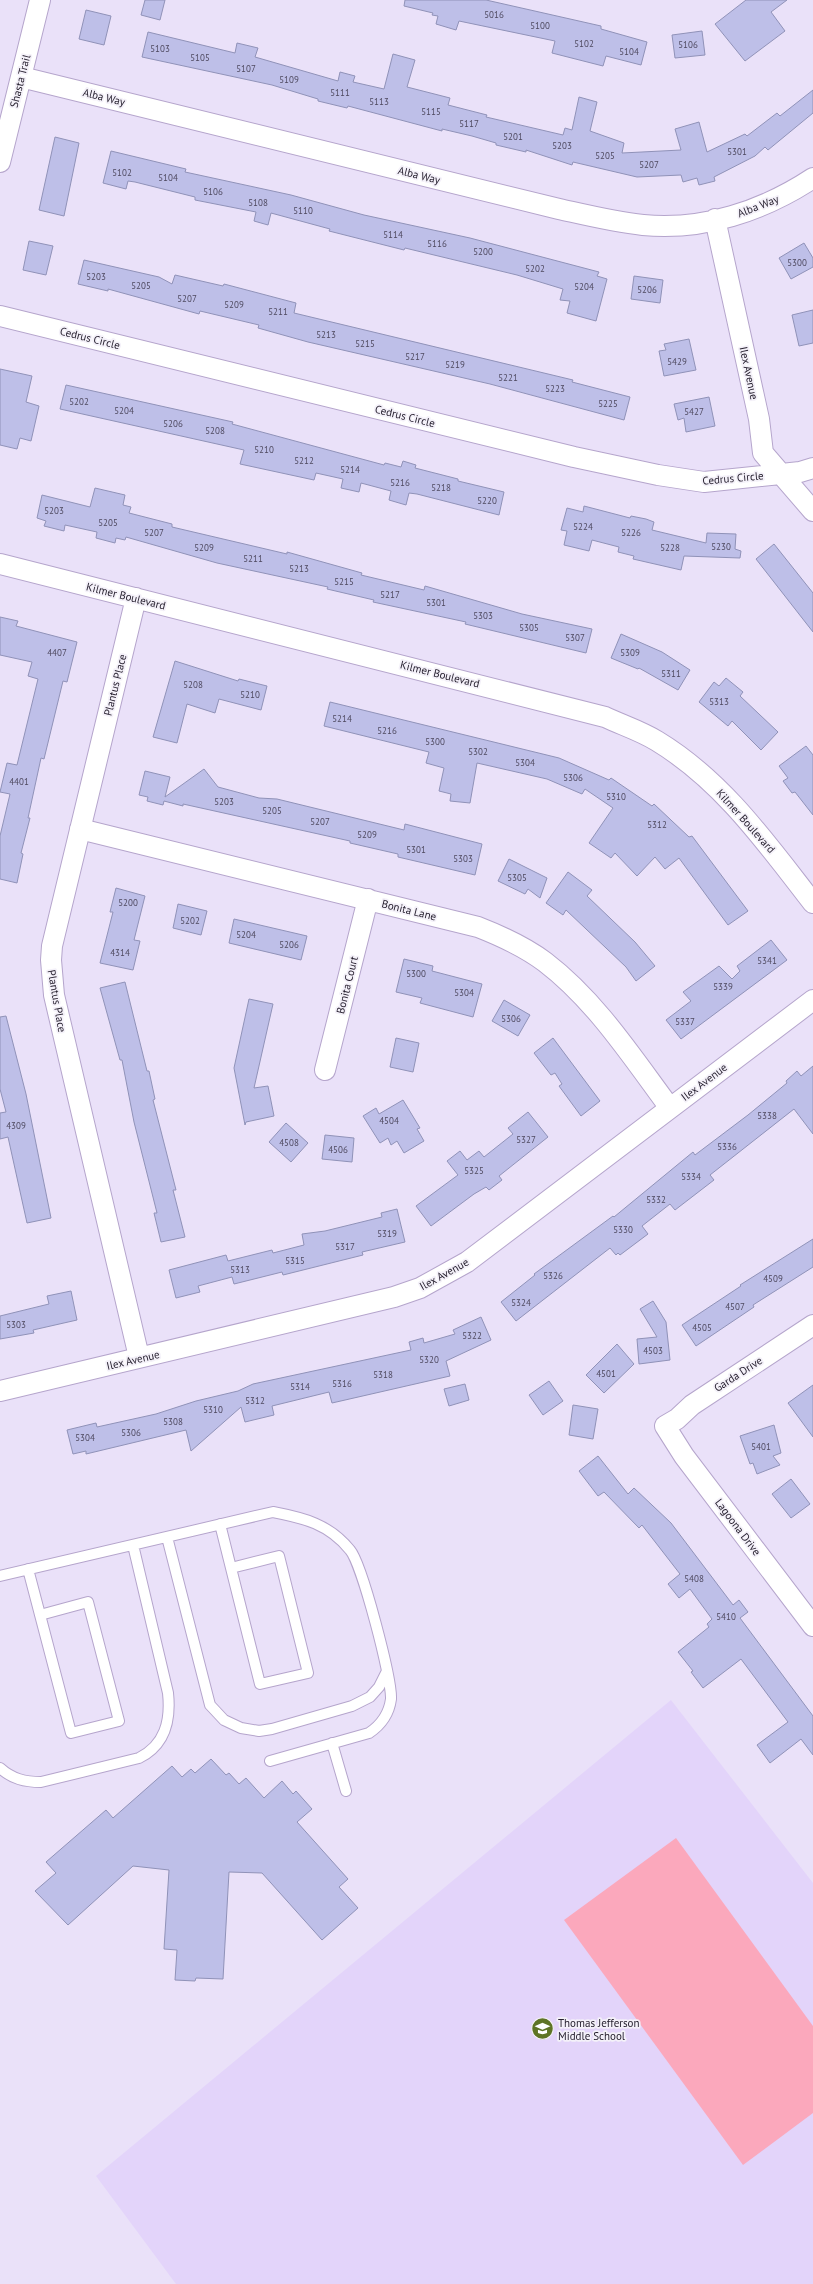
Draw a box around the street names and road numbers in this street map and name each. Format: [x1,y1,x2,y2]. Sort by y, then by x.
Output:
street label: Shasta Trail [7,52,34,109]
street label: Alba Way [81,85,127,109]
street label: Alba Way [396,163,442,187]
street label: Alba Way [735,191,781,220]
street label: Cedrus Circle [59,324,122,352]
street label: Ilex Avenue [737,345,762,401]
street label: Cedrus Circle [374,402,437,430]
street label: Cedrus Circle [702,468,765,488]
street label: Kilmer Boulevard [85,579,167,613]
street label: Plantus Place [101,652,130,717]
street label: Kilmer Boulevard [399,657,481,691]
street label: Kilmer Boulevard [714,786,778,856]
street label: Bonita Lane [380,896,438,924]
street label: Bonita Court [333,954,361,1015]
street label: Plantus Place [45,969,69,1034]
street label: Ilex Avenue [678,1060,730,1104]
street label: Ilex Avenue [417,1255,471,1293]
street label: Ilex Avenue [105,1347,161,1373]
street label: Garda Drive [711,1353,765,1395]
street label: Lagoona Drive [712,1496,764,1559]

